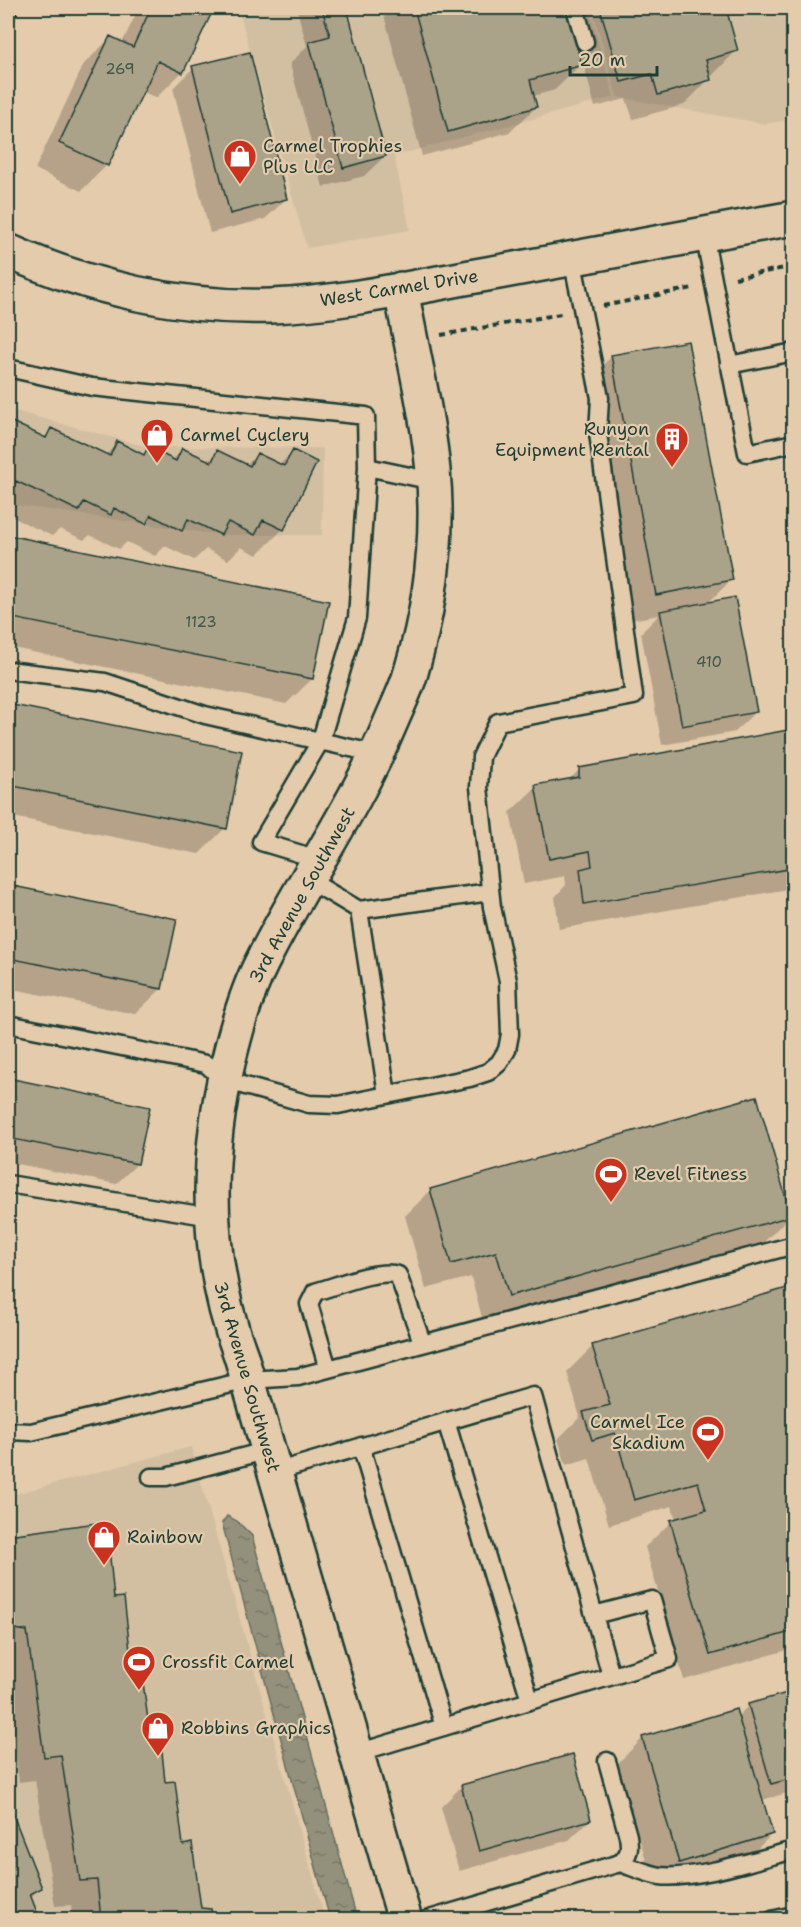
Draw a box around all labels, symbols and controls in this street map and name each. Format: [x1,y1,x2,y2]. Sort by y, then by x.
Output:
scale bar [570,39,657,77]
text: 20 m [579,48,625,72]
house number: 269 [105,59,135,79]
place label: Carmel Trophies Plus LLC [263,134,402,179]
shop icon: Carmel Trophies Plus LLC [222,138,258,185]
street label: West Carmel Drive [318,264,480,312]
shop icon: Carmel Cyclery [139,417,175,464]
place label: Runyon Equipment Rental [495,417,650,462]
building icon: Runyon Equipment Rental [654,421,690,468]
place label: Carmel Cyclery [180,423,310,447]
house number: 1123 [185,612,217,632]
house number: 410 [696,652,722,672]
street label: 3rd Avenue Southwest [243,802,361,988]
sports icon: Revel Fitness [593,1156,629,1203]
place label: Revel Fitness [634,1162,747,1186]
street label: 3rd Avenue Southwest [208,1278,286,1476]
place label: Carmel Ice Skadium [590,1410,685,1455]
sports icon: Carmel Ice Skadium [690,1414,726,1461]
shop icon: Rainbow [86,1519,122,1566]
place label: Rainbow [127,1525,203,1549]
sports icon: Crossfit Carmel [121,1644,157,1691]
place label: Crossfit Carmel [162,1650,295,1674]
shop icon: Robbins Graphics [140,1710,176,1757]
place label: Robbins Graphics [181,1716,331,1740]

